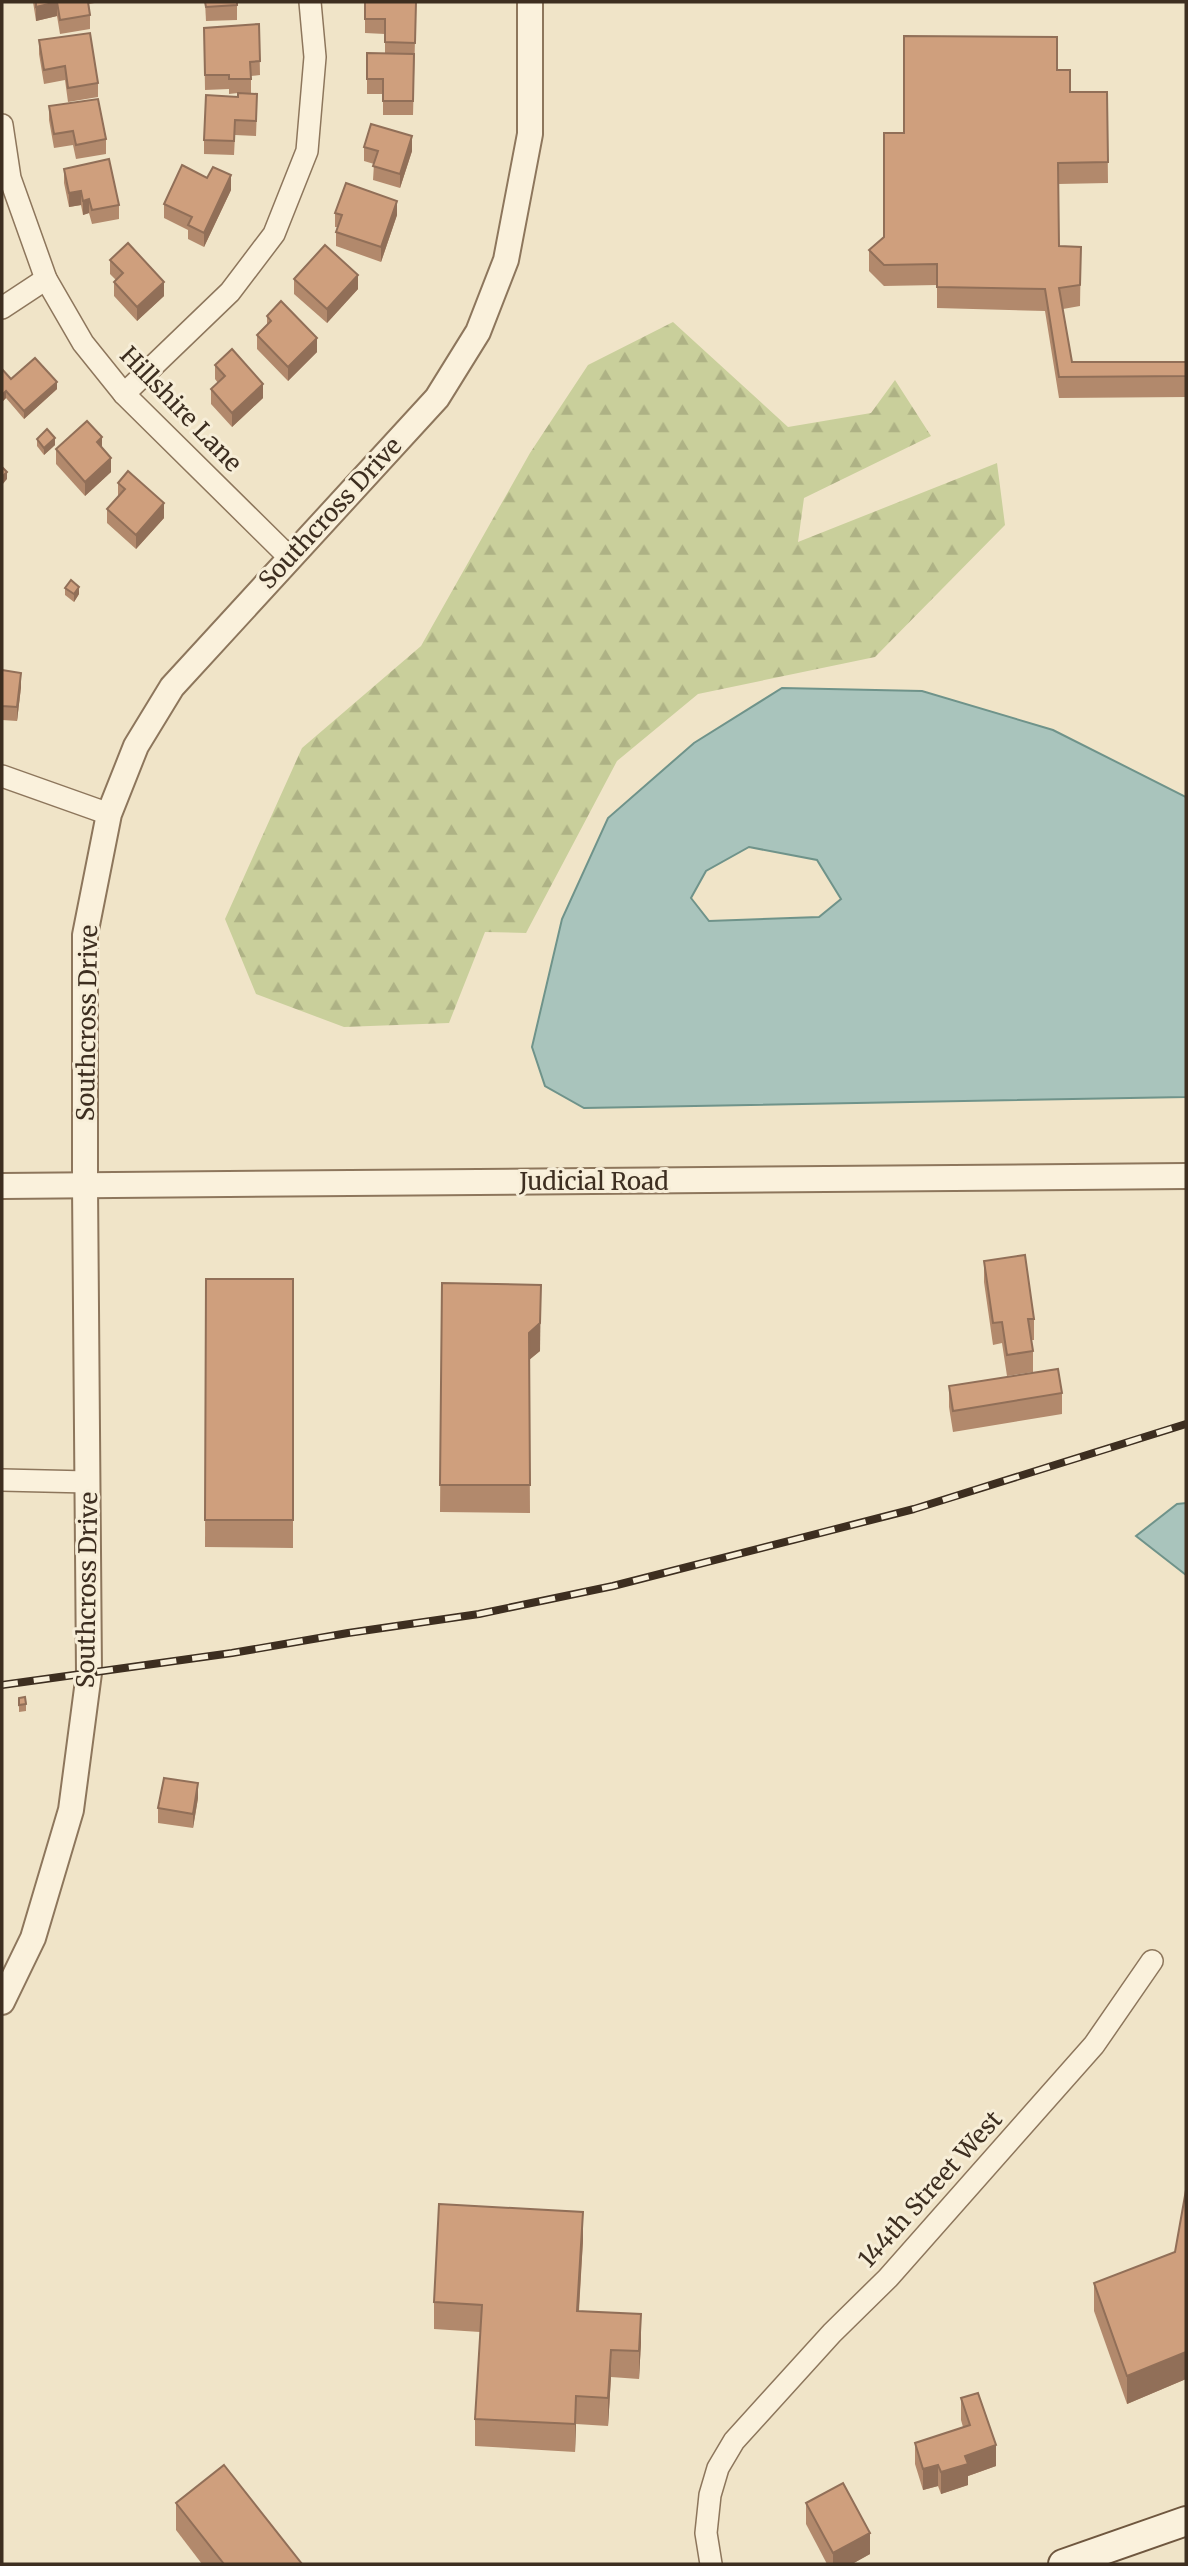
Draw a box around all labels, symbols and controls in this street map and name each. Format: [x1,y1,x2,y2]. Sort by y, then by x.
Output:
street label: Hillshire Lane [114,340,248,478]
street label: Southcross Drive [252,431,408,595]
street label: Southcross Drive [70,925,104,1121]
street label: Judicial Road [518,1166,669,1197]
street label: Southcross Drive [70,1492,104,1688]
street label: 144th Street West [851,2104,1009,2274]

